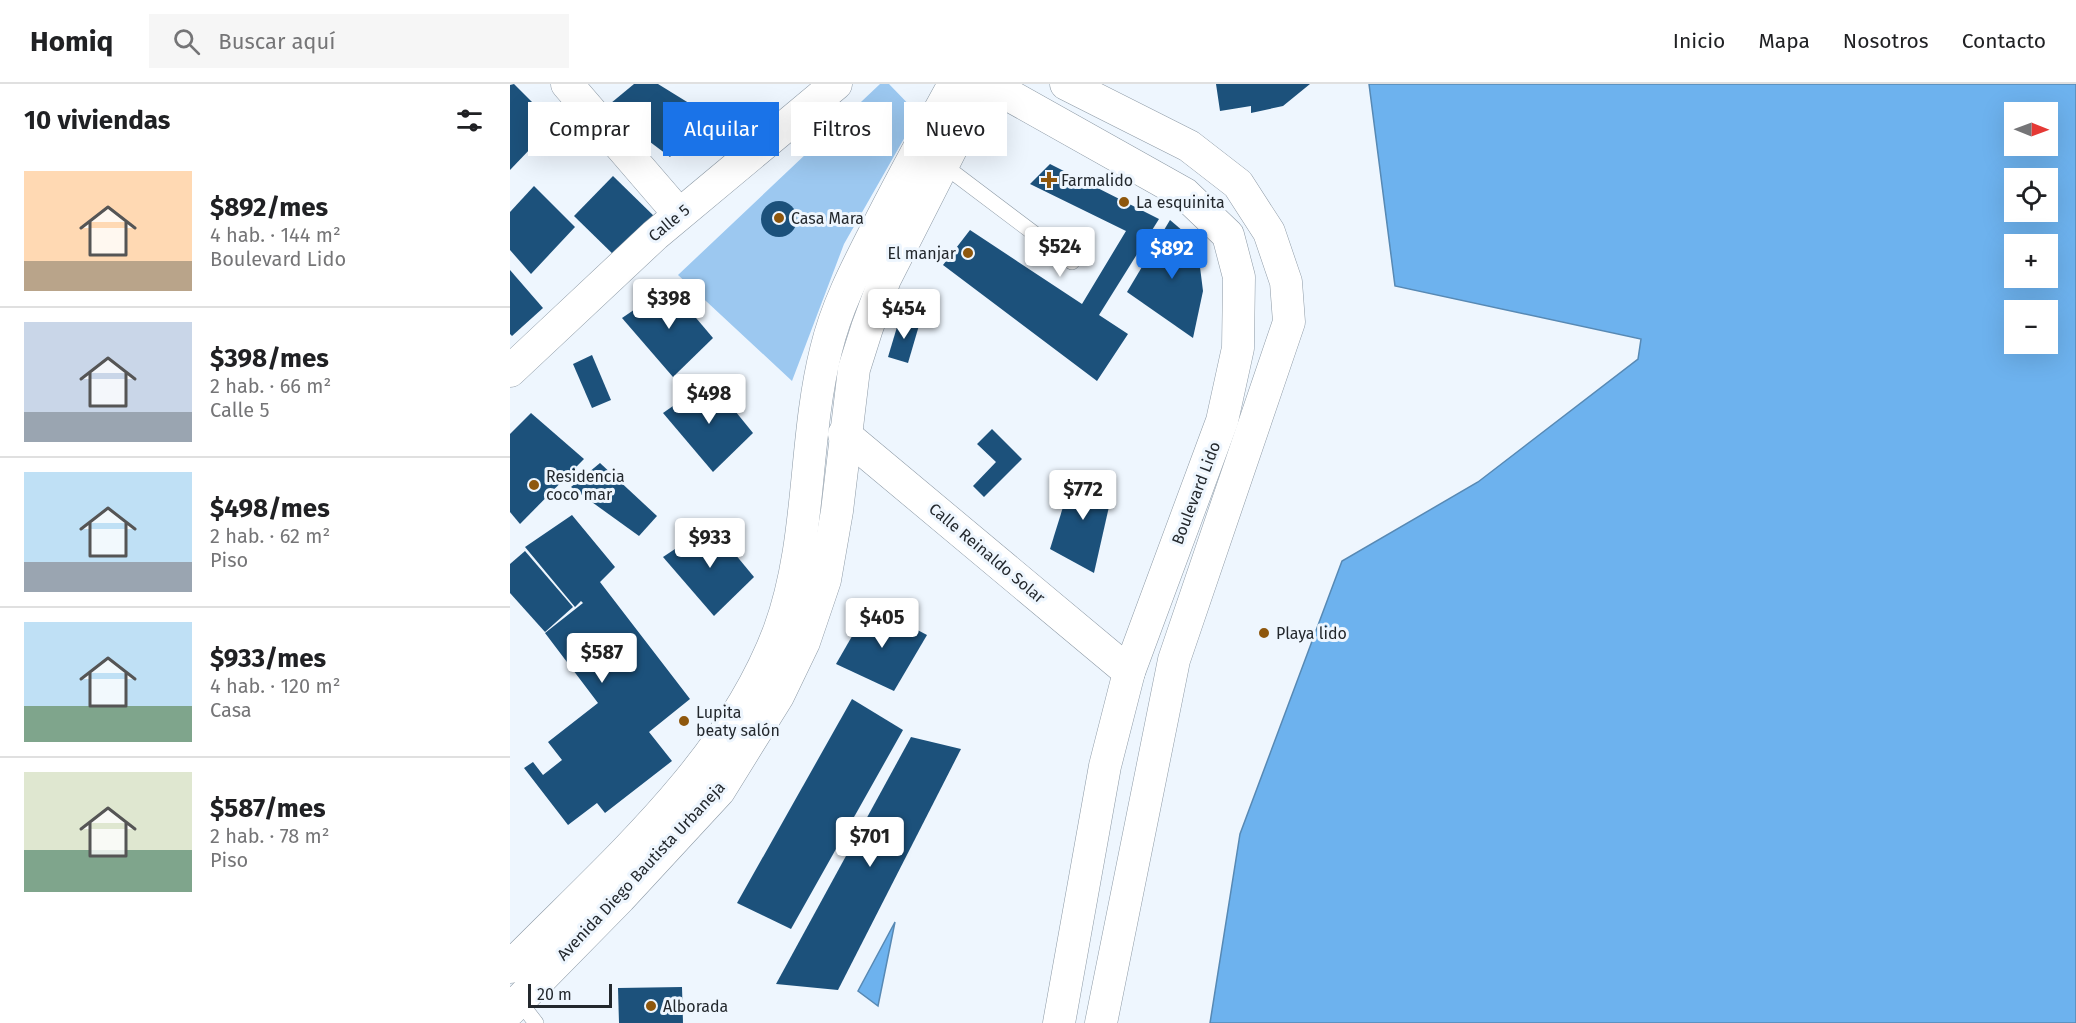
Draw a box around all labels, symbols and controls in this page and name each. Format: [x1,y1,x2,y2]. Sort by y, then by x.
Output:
search box [149,14,569,68]
text: Homiq [30,25,113,58]
icon: search [170,25,203,58]
text: Buscar aquí [218,28,336,55]
text: Inicio [1673,28,1725,54]
text: Mapa [1758,28,1810,54]
text: Nosotros [1843,28,1929,54]
text: Contacto [1962,28,2046,54]
chip: Comprar [528,102,651,156]
chip: Alquilar [663,102,779,156]
chip: Filtros [791,102,892,156]
chip: Nuevo [904,102,1007,156]
north arrow [2004,102,2058,156]
map controls [2004,102,2058,354]
icon: filters [453,104,486,137]
text: 10 viviendas [24,105,170,136]
button: locate [2004,168,2058,222]
place label: Farmalido [1061,171,1133,190]
marker: Farmalido [1042,173,1056,187]
text: $892/mes [210,192,328,223]
place label: La esquinita [1136,193,1225,212]
icon: home [72,195,144,267]
marker: La esquinita [1117,195,1131,209]
street label: Calle 5 [645,200,693,246]
place label: Casa Mara [791,209,864,228]
marker: Casa Mara [772,211,786,225]
text: 4 hab. · 144 m² [210,223,341,247]
pin: $524 [1024,227,1096,278]
pin: $892 [1136,229,1208,280]
text: $524 [1039,234,1081,258]
button: + [2004,234,2058,288]
text: $892 [1150,236,1194,260]
place label: El manjar [887,244,957,263]
marker: El manjar [961,246,975,260]
text: Boulevard Lido [210,247,346,271]
pin: $398 [633,279,705,330]
text: $398 [647,286,691,310]
pin: $454 [868,289,940,340]
text: $454 [882,296,926,320]
button: − [2004,300,2058,354]
text: $398/mes [210,343,329,374]
icon: home [72,346,144,418]
text: 2 hab. · 66 m² [210,374,331,398]
pin: $498 [673,374,745,425]
text: $498 [687,381,731,405]
text: Calle 5 [210,398,270,422]
street label: Boulevard Lido [1168,439,1224,547]
place label: Residencia coco mar [546,467,625,504]
pin: $772 [1047,470,1119,521]
text: $772 [1063,477,1103,501]
marker: Residencia coco mar [527,478,541,492]
text: $498/mes [210,493,330,524]
icon: home [72,496,144,568]
street label: Calle Reinaldo Solar [925,499,1049,608]
pin: $933 [674,518,746,569]
text: 2 hab. · 62 m² [210,524,330,548]
text: $933 [689,525,731,549]
text: Piso [210,548,248,572]
pin: $405 [846,598,918,649]
text: $405 [860,605,904,629]
place label: Playa lido [1276,624,1347,643]
marker: Playa lido [1257,626,1271,640]
pin: $587 [566,633,638,684]
text: $587 [581,640,623,664]
text: $933/mes [210,643,326,674]
icon: home [72,646,144,718]
text: 4 hab. · 120 m² [210,674,340,698]
text: Casa [210,698,252,722]
place label: Lupita beaty salón [696,703,780,740]
marker: Lupita beaty salón [677,714,691,728]
street label: Avenida Diego Bautista Urbaneja [553,778,729,964]
text: $587/mes [210,793,326,824]
icon: home [72,796,144,868]
pin: $701 [834,817,906,868]
text: 2 hab. · 78 m² [210,824,330,848]
text: $701 [850,824,890,848]
text: Piso [210,848,248,872]
scale bar [528,981,612,1008]
text: 20 m [537,985,572,1004]
place label: Alborada [663,997,728,1016]
marker: Alborada [644,999,658,1013]

